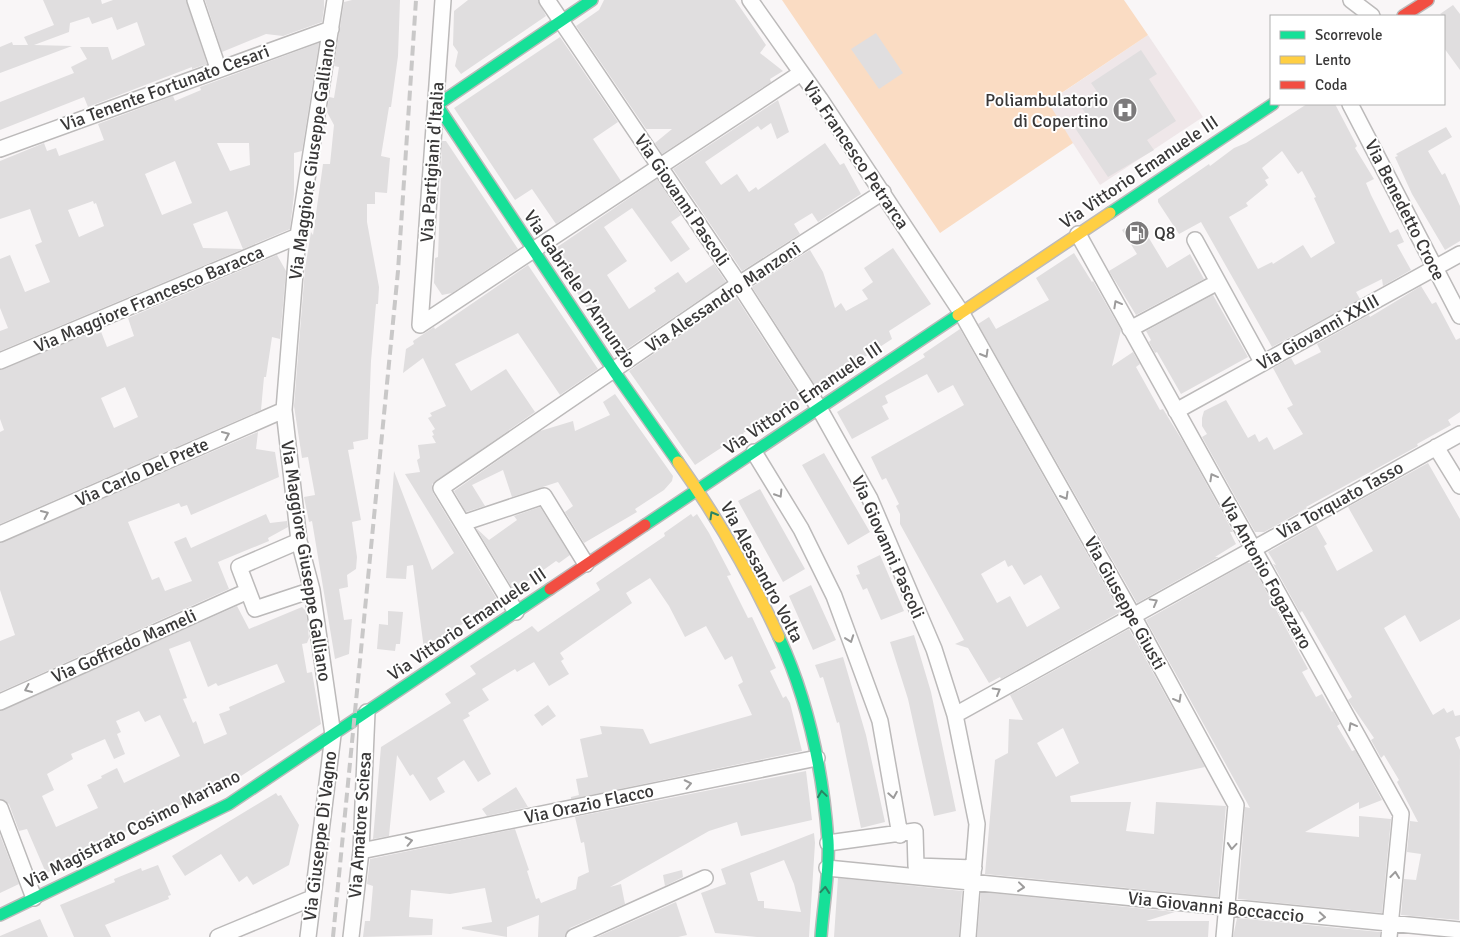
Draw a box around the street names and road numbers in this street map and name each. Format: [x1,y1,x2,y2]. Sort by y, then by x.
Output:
street label: Via Maggiore Giuseppe Galliano [284,37,340,281]
street label: Via Tenente Fortunato Cesari [58,40,272,136]
street label: Via Francesco Petrarca [798,77,914,233]
street label: Via Partigiani d'Italia [415,81,449,243]
street label: Via Vittorio Emanuele III [1056,111,1222,233]
street label: Via Giovanni Pascoli [630,130,734,270]
street label: Via Benedetto Croce [1360,136,1450,284]
street label: Via Gabriele D'Annunzio [519,206,641,372]
street label: Via Alessandro Manzoni [641,237,805,357]
street label: Via Maggiore Francesco Baracca [31,241,267,357]
street label: Via Giovanni XXIII [1253,289,1383,375]
street label: Via Vittorio Emanuele III [720,337,886,459]
street label: Via Carlo Del Prete [72,433,212,511]
street label: Via Maggiore Giuseppe Galliano [276,439,336,683]
street label: Via Torquato Tasso [1273,456,1407,544]
street label: Via Giovanni Pascoli [847,472,929,622]
street label: Via Antonio Fogazzaro [1215,493,1317,653]
street label: Via Alessandro Volta [716,498,808,646]
street label: Via Giuseppe Giusti [1079,532,1171,674]
street label: Via Vittorio Emanuele III [384,563,550,685]
street label: Via Goffredo Mameli [48,604,200,688]
street label: Via Giuseppe Di Vagno [299,750,341,922]
street label: Via Amatore Sciesa [344,751,376,899]
street label: Via Magistrato Cosimo Mariano [20,765,244,893]
street label: Via Orazio Flacco [522,780,656,828]
street label: Via Giovanni Boccaccio [1127,887,1305,927]

